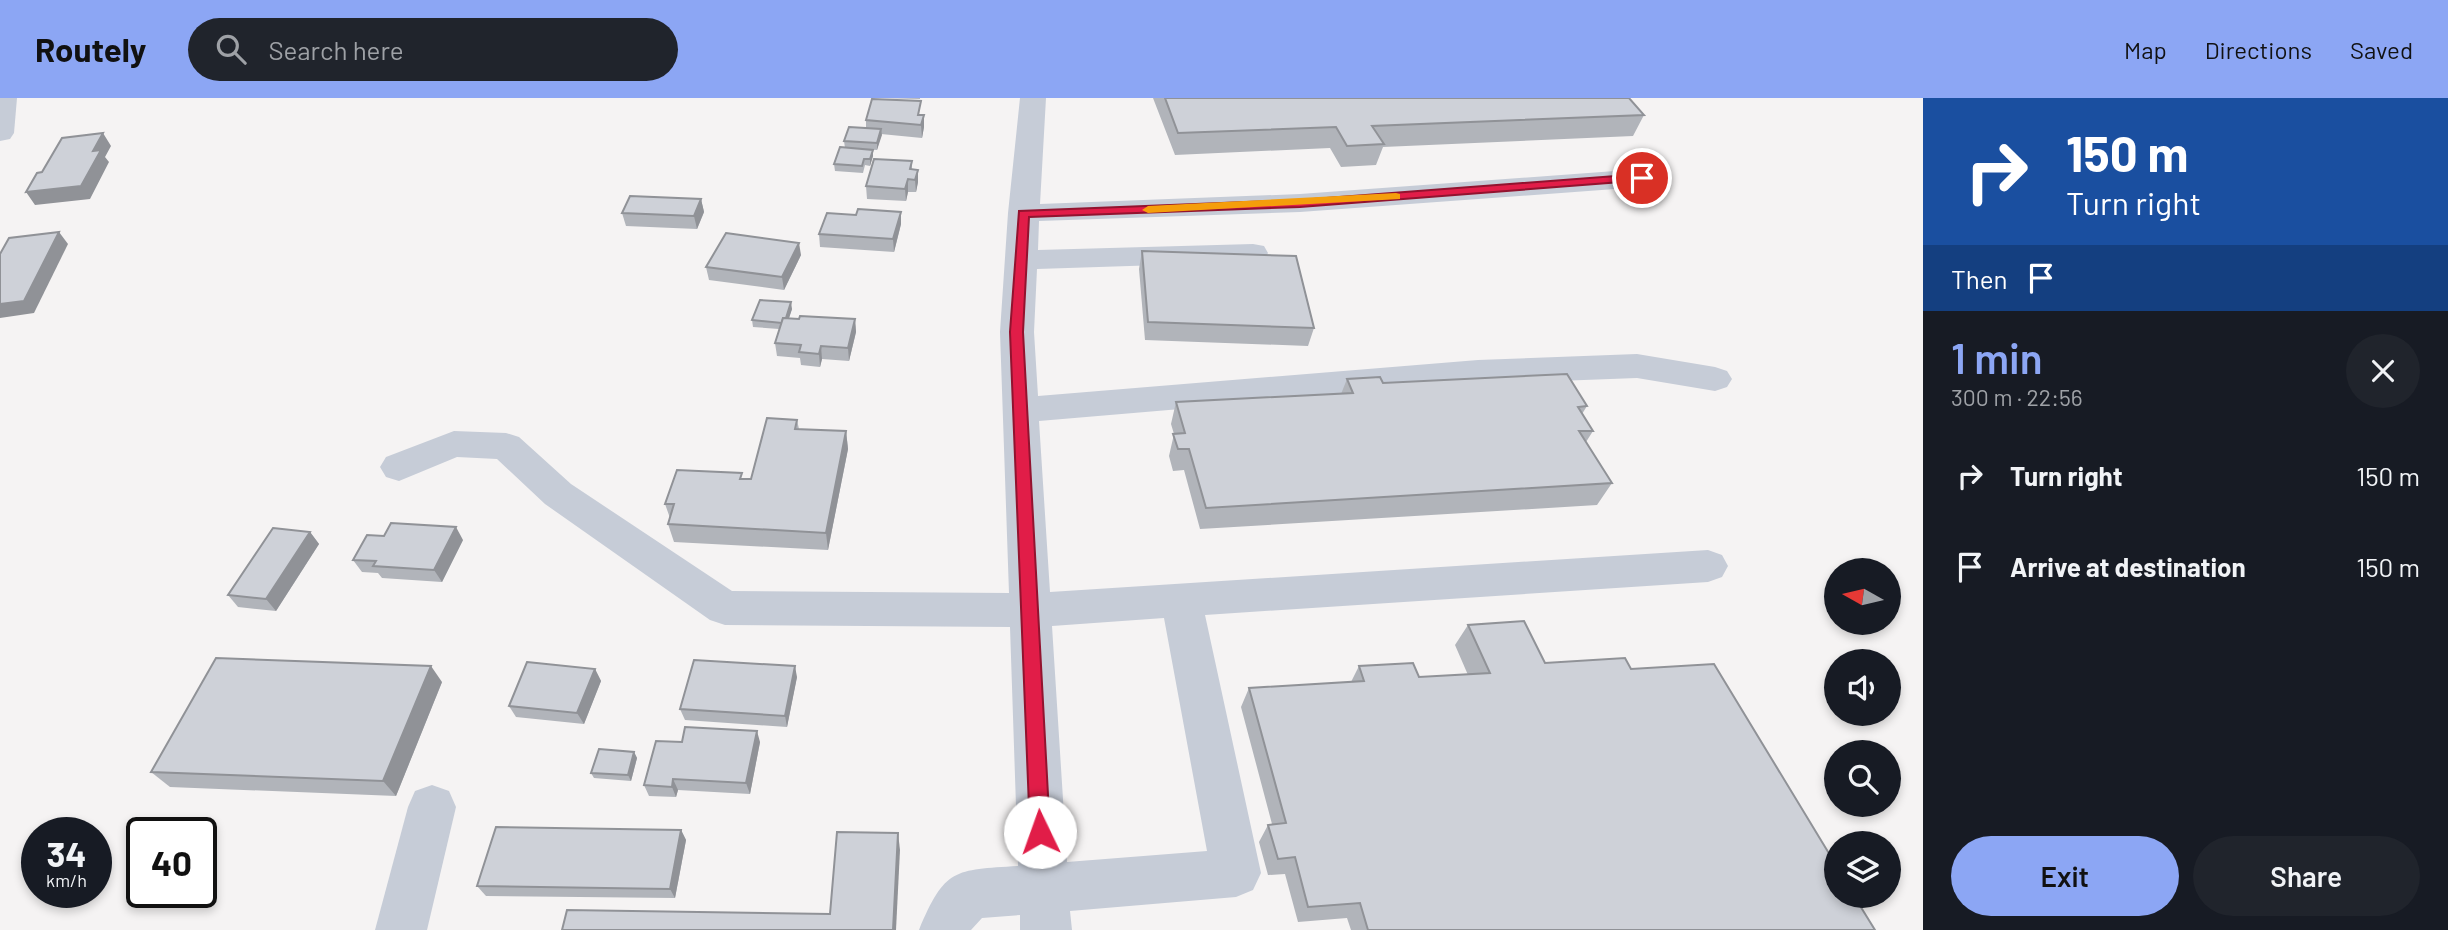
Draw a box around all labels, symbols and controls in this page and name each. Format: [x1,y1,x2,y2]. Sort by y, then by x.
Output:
search box [188,18,678,81]
text: Routely [35,29,146,69]
icon: search [212,30,250,68]
text: Search here [268,34,404,65]
text: Map [2124,35,2167,64]
text: Directions [2205,35,2312,64]
text: Saved [2350,35,2413,64]
text: 150 m [2066,123,2188,182]
icon: right [1951,126,2042,217]
pin [1612,148,1672,208]
icon: arrive [1623,159,1661,197]
text: Turn right [2066,183,2201,221]
icon: arrive [2022,259,2060,297]
text: Then [1951,263,2008,294]
text: 1 min [1951,332,2043,382]
button: close [2346,334,2420,408]
text: 300 m · 22:56 [1951,383,2083,411]
icon: right [1951,457,1989,495]
text: Turn right [2010,460,2123,491]
text: 150 m [2356,460,2420,491]
icon: arrive [1951,548,1989,586]
text: Arrive at destination [2010,551,2246,582]
text: 150 m [2356,551,2420,582]
north arrow [1824,558,1900,635]
map controls [1824,558,1901,908]
button: sound [1824,649,1901,726]
button: search [1824,740,1901,817]
position arrow [1003,795,1077,869]
speed limit sign: 40 [126,817,217,908]
button: layers [1824,831,1901,908]
text: 34 [46,832,87,874]
button: Exit [1951,836,2179,916]
button: Share [2193,836,2420,916]
text: km/h [46,869,87,891]

